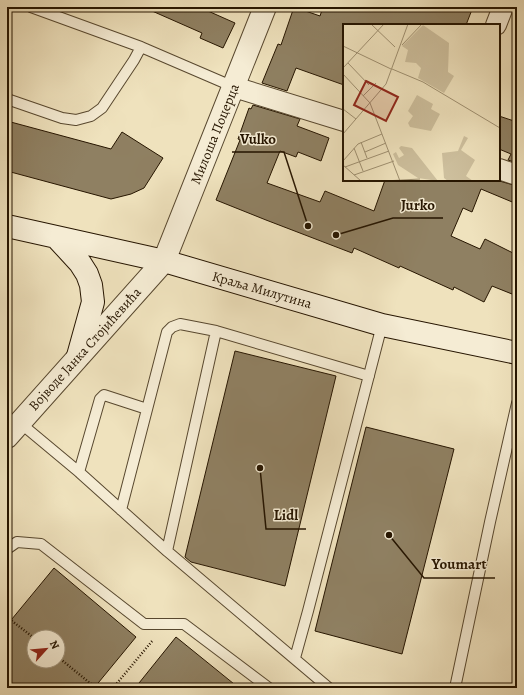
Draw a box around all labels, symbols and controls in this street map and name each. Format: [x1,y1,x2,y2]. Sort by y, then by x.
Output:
inset map [343,24,500,181]
street label: Милоша Поцерца [186,80,244,187]
callout: Vulko [232,125,284,152]
text: Vulko [239,129,276,149]
callout: Jurko [393,191,443,218]
text: Jurko [401,195,435,215]
street label: Краља Милутина [210,267,315,313]
street label: Војводе Јанка Стојићевића [24,283,146,415]
callout: Lidl [266,502,306,529]
text: Lidl [274,505,298,525]
callout: Youmart [424,551,495,578]
text: Youmart [431,554,486,574]
north arrow [26,629,66,669]
text: N [46,638,63,652]

